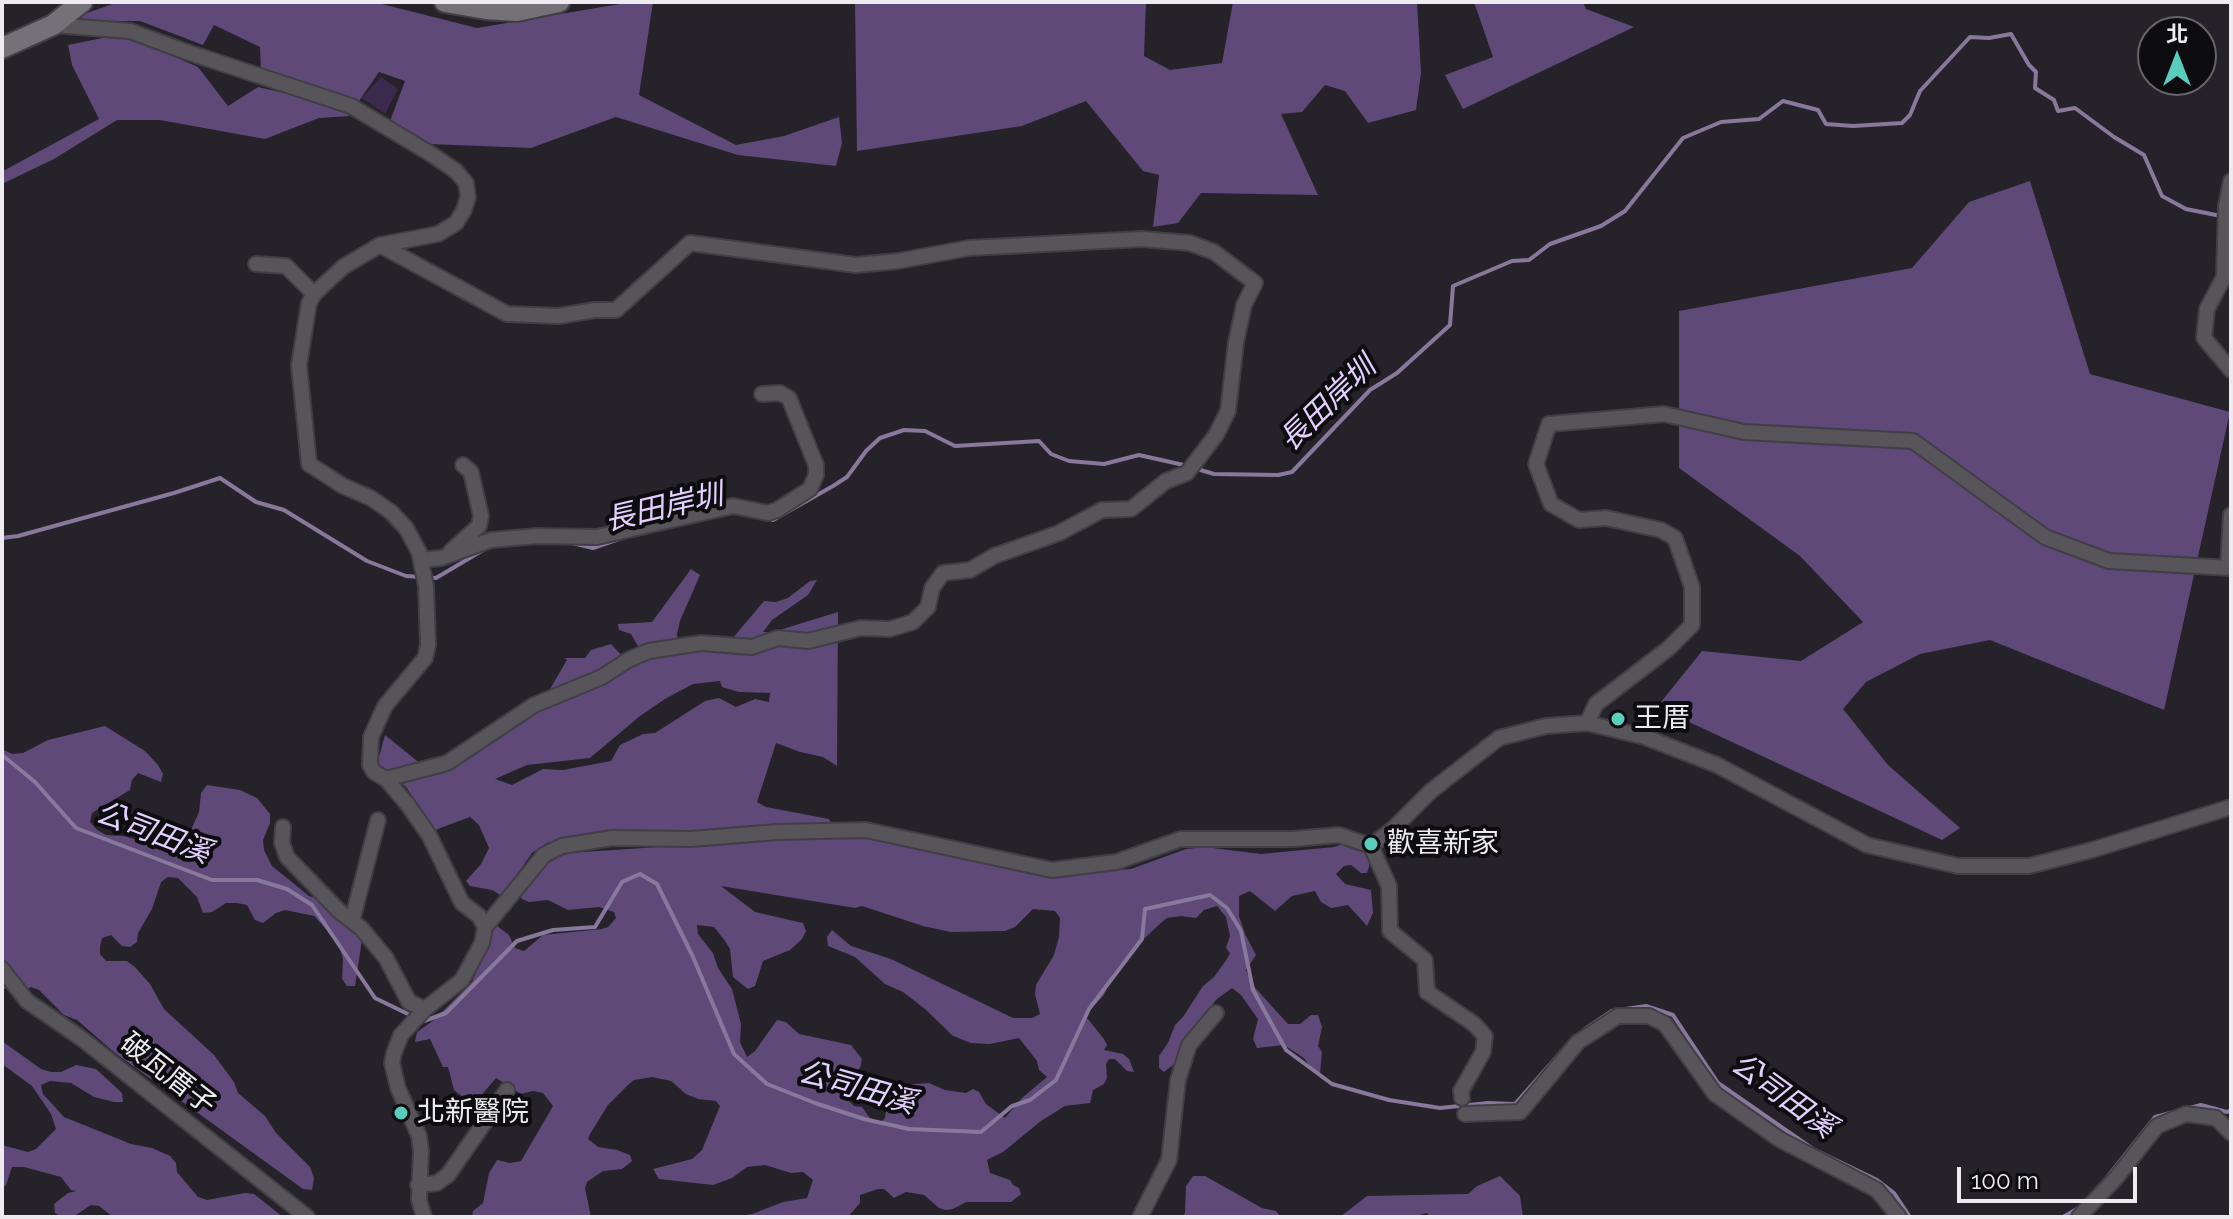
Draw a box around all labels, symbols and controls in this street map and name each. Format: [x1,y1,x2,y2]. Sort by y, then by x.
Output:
north arrow [2137,16,2217,96]
text: 北 [2166,21,2188,47]
water label: 長田岸圳 [1272,349,1384,459]
water label: 長田岸圳 [601,477,727,539]
place label: 王厝 [1634,702,1690,736]
marker: 王厝 [1609,710,1627,728]
water label: 公司田溪 [91,795,215,871]
place label: 歡喜新家 [1387,827,1499,861]
marker: 歡喜新家 [1362,835,1380,853]
street label: 破瓦厝子 [114,1026,222,1122]
water label: 公司田溪 [1724,1046,1842,1146]
water label: 公司田溪 [794,1054,920,1122]
place label: 北新醫院 [417,1096,529,1130]
marker: 北新醫院 [392,1104,410,1122]
scale bar [1961,1151,2141,1201]
text: 100 m [1971,1166,2039,1195]

